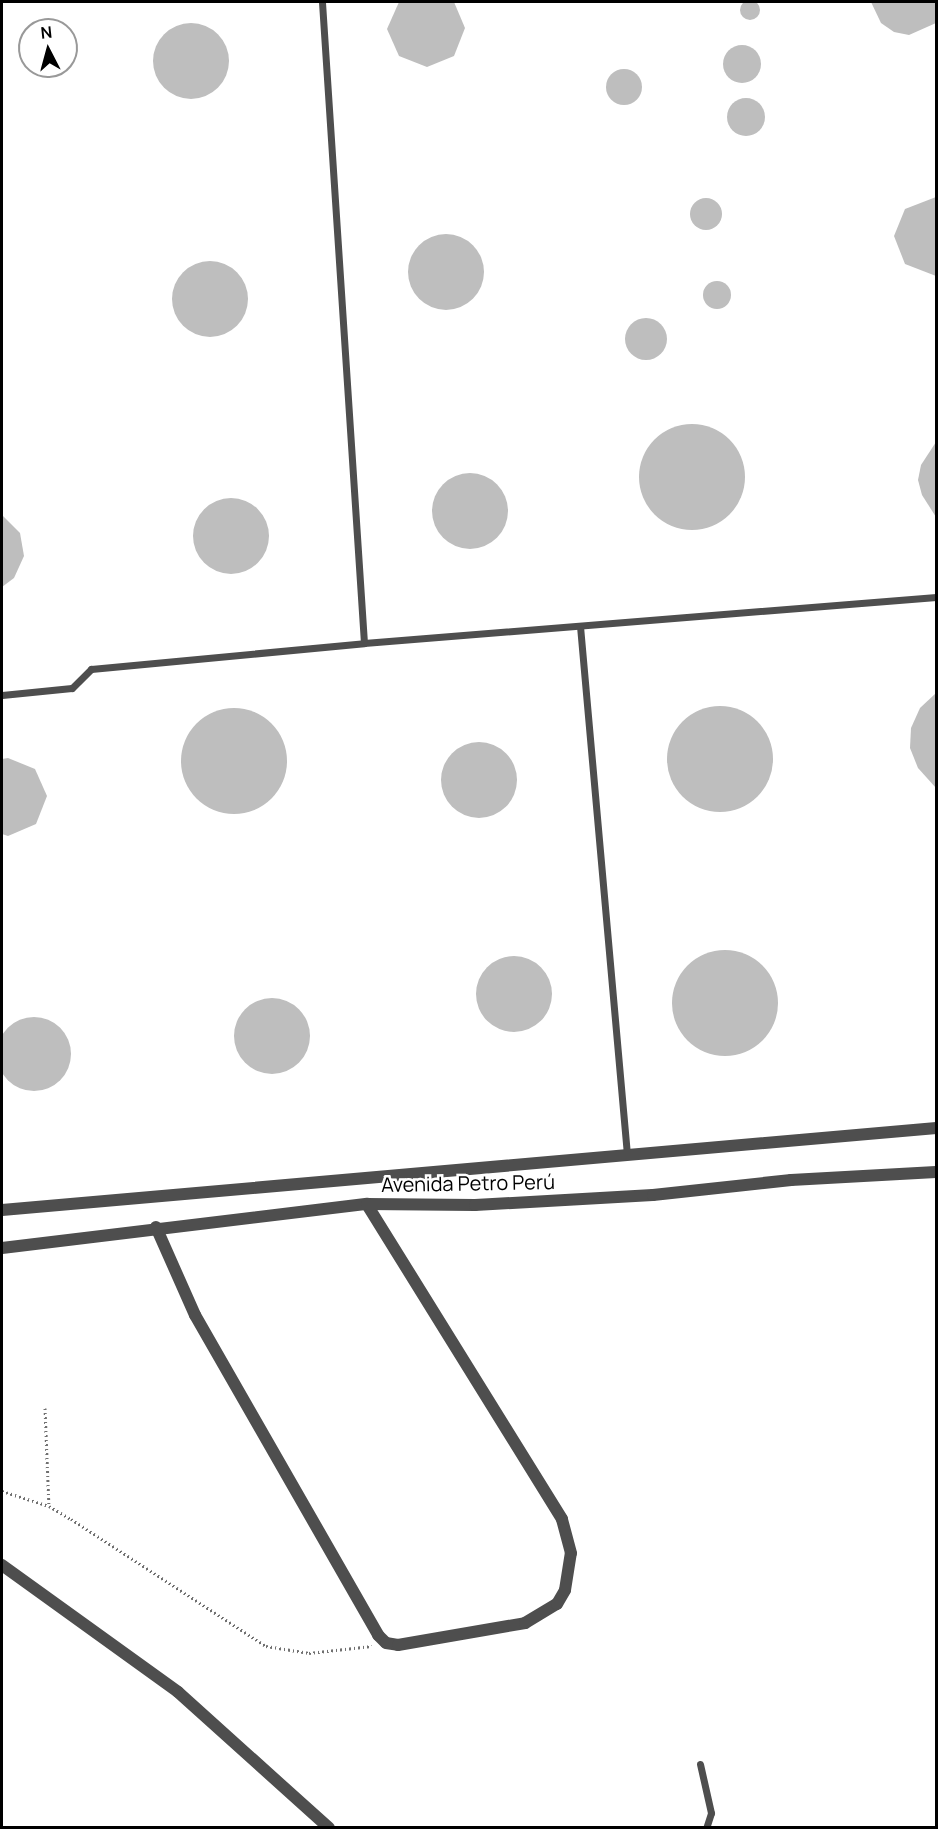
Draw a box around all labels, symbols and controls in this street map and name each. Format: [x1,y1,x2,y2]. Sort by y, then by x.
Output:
north arrow [18,18,78,78]
text: N [39,21,53,44]
street label: Avenida Petro Perú [381,1169,555,1197]

